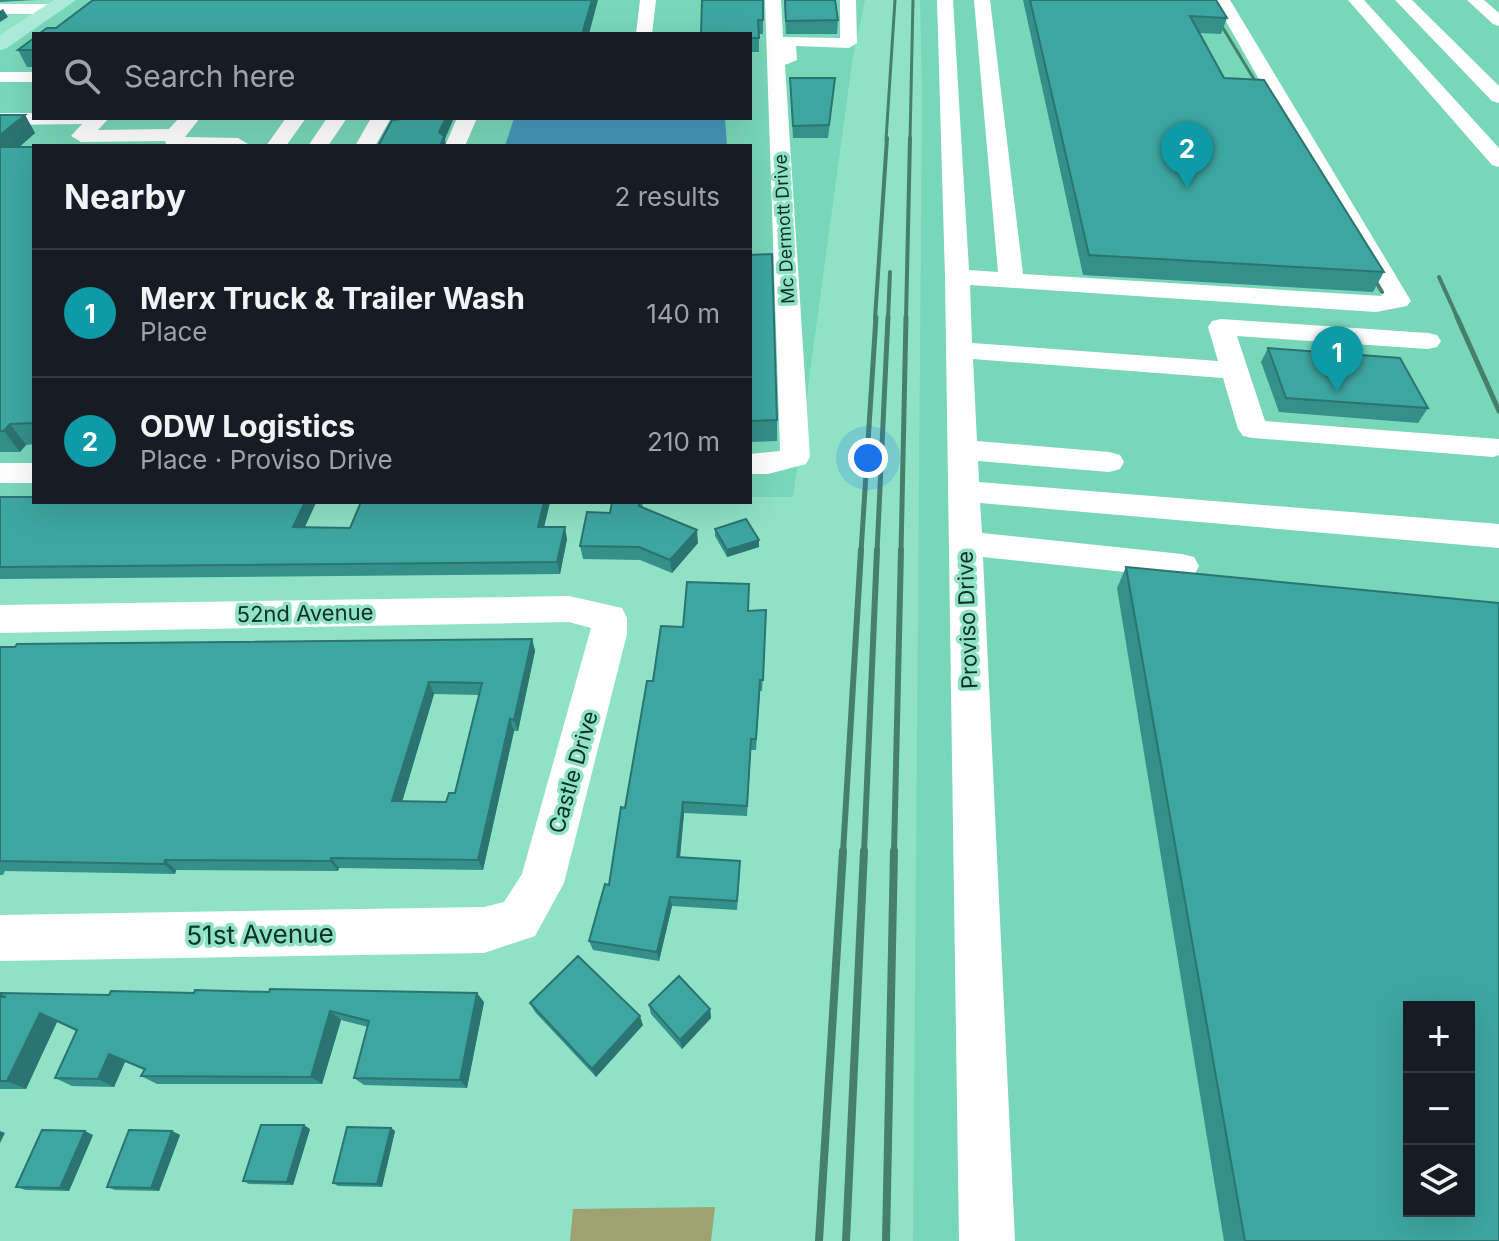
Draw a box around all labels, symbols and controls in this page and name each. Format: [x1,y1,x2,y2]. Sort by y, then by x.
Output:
search box [32,32,752,120]
icon: search [60,54,104,98]
text: Search here [124,58,296,94]
pin: 2 [1161,122,1213,188]
street label: Mc Dermott Drive [770,154,798,304]
text: Nearby [64,176,186,217]
text: 2 results [615,181,720,212]
text: Merx Truck & Trailer Wash [140,280,525,316]
text: 1 [84,298,96,329]
text: 140 m [646,298,720,329]
text: Place [140,316,208,347]
pin: 1 [1311,326,1363,392]
text: ODW Logistics [140,408,355,444]
text: 2 [82,426,98,457]
text: 210 m [647,426,720,457]
your location [848,438,888,478]
text: Place · Proviso Drive [140,444,393,475]
street label: Proviso Drive [952,551,982,689]
street label: 52nd Avenue [236,599,374,627]
street label: Castle Drive [543,708,603,836]
street label: 51st Avenue [186,917,334,951]
map controls [1403,1001,1475,1217]
button: + [1403,1001,1475,1073]
button: − [1403,1073,1475,1145]
button: layers [1403,1145,1475,1217]

